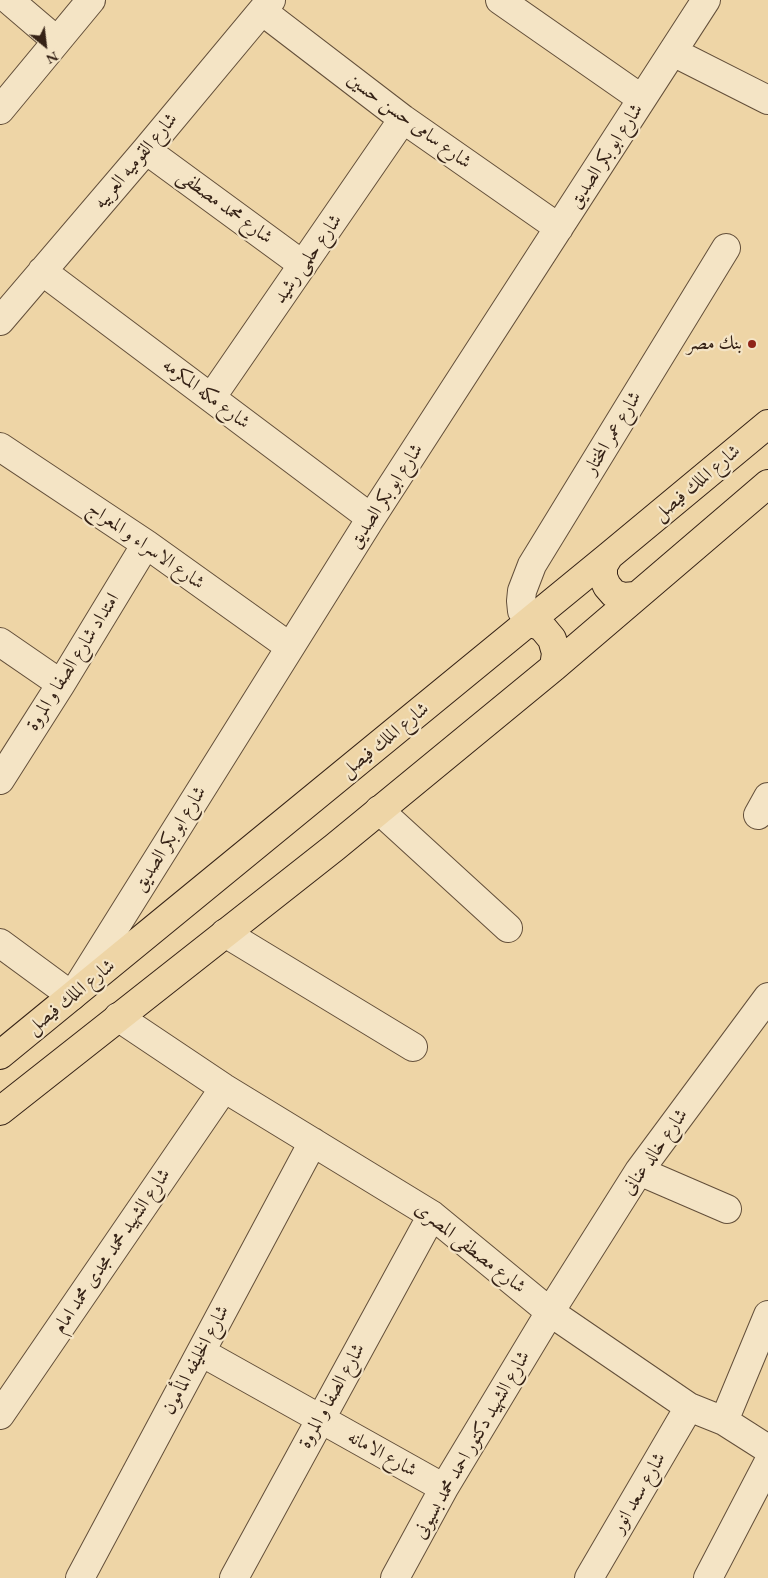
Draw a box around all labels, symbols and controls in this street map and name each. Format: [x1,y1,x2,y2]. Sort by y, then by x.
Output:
north arrow [20,20,70,70]
text: N [43,47,62,69]
street label: شارع سامى حسن حسين [342,68,476,174]
street label: شارع ابو بكر الصديق [564,99,648,213]
street label: شارع القوميه العربيه [89,108,183,214]
street label: شارع محمد مصطفى [173,165,277,249]
street label: شارع حلمى رشيد [269,210,347,308]
place label: بنك مصر [687,333,742,355]
marker: بنك مصر [746,338,758,350]
street label: شارع مكه المكرمه [158,354,254,434]
street label: شارع عمر المختار [579,387,647,479]
street label: شارع ابو بكر الصديق [344,439,428,553]
street label: شارع الملك فيصل [649,440,745,526]
street label: شارع الاسراء و المعراج [83,497,209,595]
street label: امتداد شارع الصفا و المروة [21,589,125,735]
street label: شارع الملك فيصل [336,698,434,782]
street label: شارع ابو بكر الصديق [129,782,211,896]
street label: شارع الملك فيصل [22,955,120,1039]
street label: شارع خالد عنانى [617,1104,693,1200]
street label: شارع الشهيد محمد مجدى محمد امام [48,1164,176,1338]
street label: شارع مصطفى المصرى [410,1197,530,1299]
street label: شارع الخليفه المأمون [158,1301,234,1419]
street label: شارع الصفا و المروة [294,1339,370,1453]
street label: شارع الشهيد دكتور احمد محمد بسيونى [409,1347,535,1543]
street label: شارع الامانه [343,1426,421,1482]
street label: شارع سعد انور [607,1449,671,1537]

